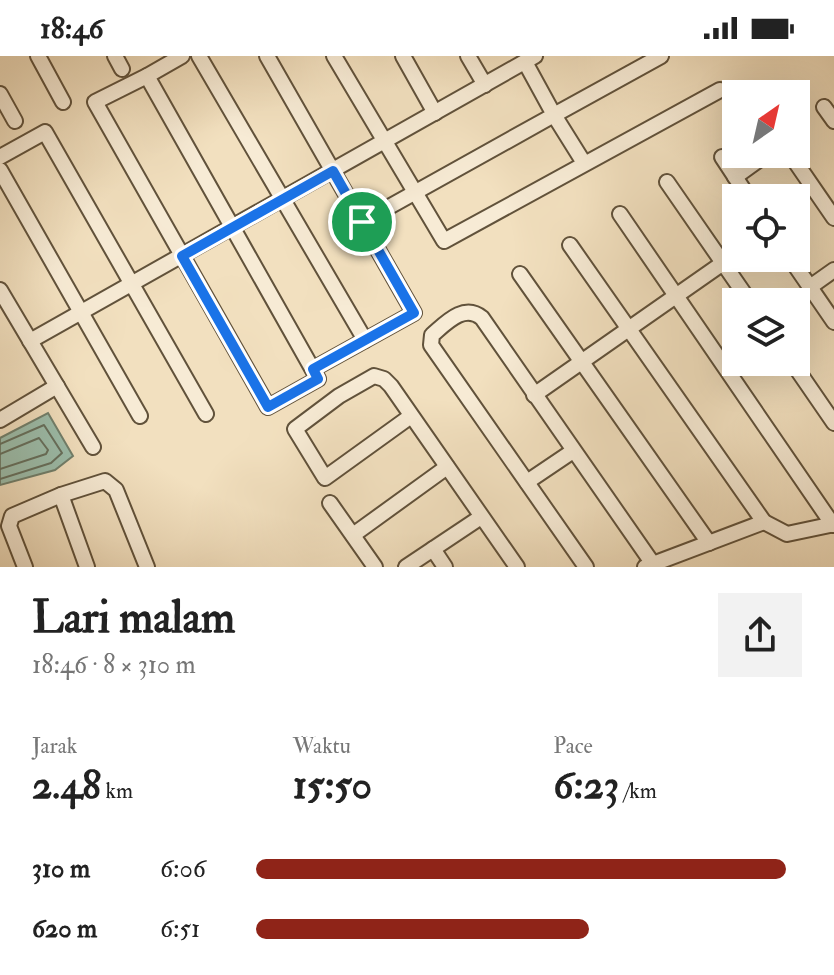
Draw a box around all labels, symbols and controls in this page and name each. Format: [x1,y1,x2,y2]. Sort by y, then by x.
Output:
text: 18:46 [40,10,104,47]
north arrow [722,80,810,168]
map controls [722,80,810,376]
button: locate [722,184,810,272]
pin [328,188,396,256]
icon: arrive [340,200,384,244]
button: layers [722,288,810,376]
text: Lari malam [32,591,235,646]
button: share [718,593,802,677]
text: 18:46 · 8 × 310 m [32,649,196,681]
text: Jarak [32,732,77,760]
text: Waktu [293,732,351,760]
text: Pace [553,732,593,760]
text: 2.48 [32,760,101,811]
text: 15:50 [293,760,372,811]
text: 6:23 [553,760,619,811]
text: km [101,777,133,805]
text: /km [619,777,657,805]
text: 310 m [32,853,90,885]
text: 6:06 [160,853,206,885]
text: 620 m [32,913,97,945]
text: 6:51 [160,913,200,945]

